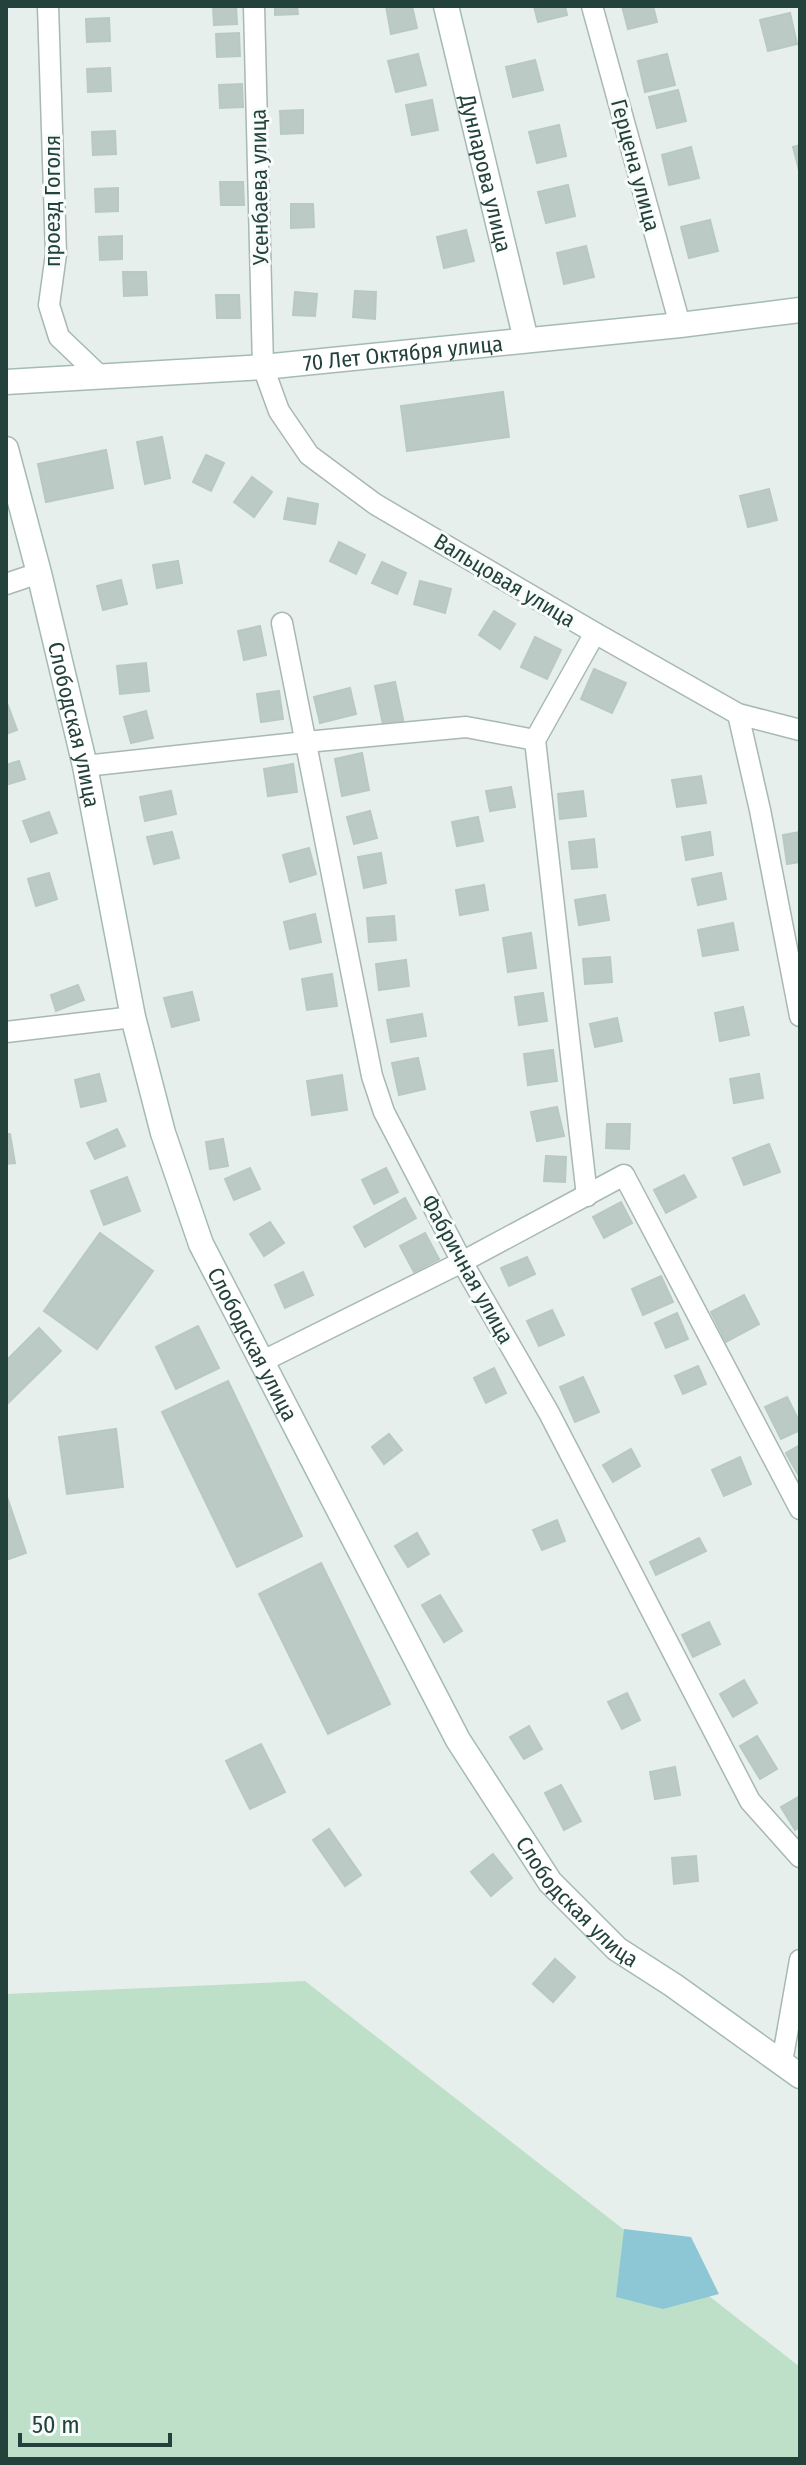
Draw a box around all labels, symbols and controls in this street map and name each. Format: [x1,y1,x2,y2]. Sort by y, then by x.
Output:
street label: Дунларова улица [453,91,517,255]
street label: Герцена улица [605,96,666,234]
street label: Усенбаева улица [245,109,274,266]
street label: проезд Гоголя [39,135,66,267]
street label: 70 Лет Октября улица [302,330,504,377]
street label: Вальцовая улица [429,528,580,633]
street label: Слободская улица [42,639,106,810]
street label: Фабричная улица [415,1190,520,1349]
street label: Слободская улица [201,1263,303,1426]
street label: Слободская улица [510,1831,643,1973]
scale bar [20,2397,170,2447]
text: 50 m [32,2411,80,2439]

